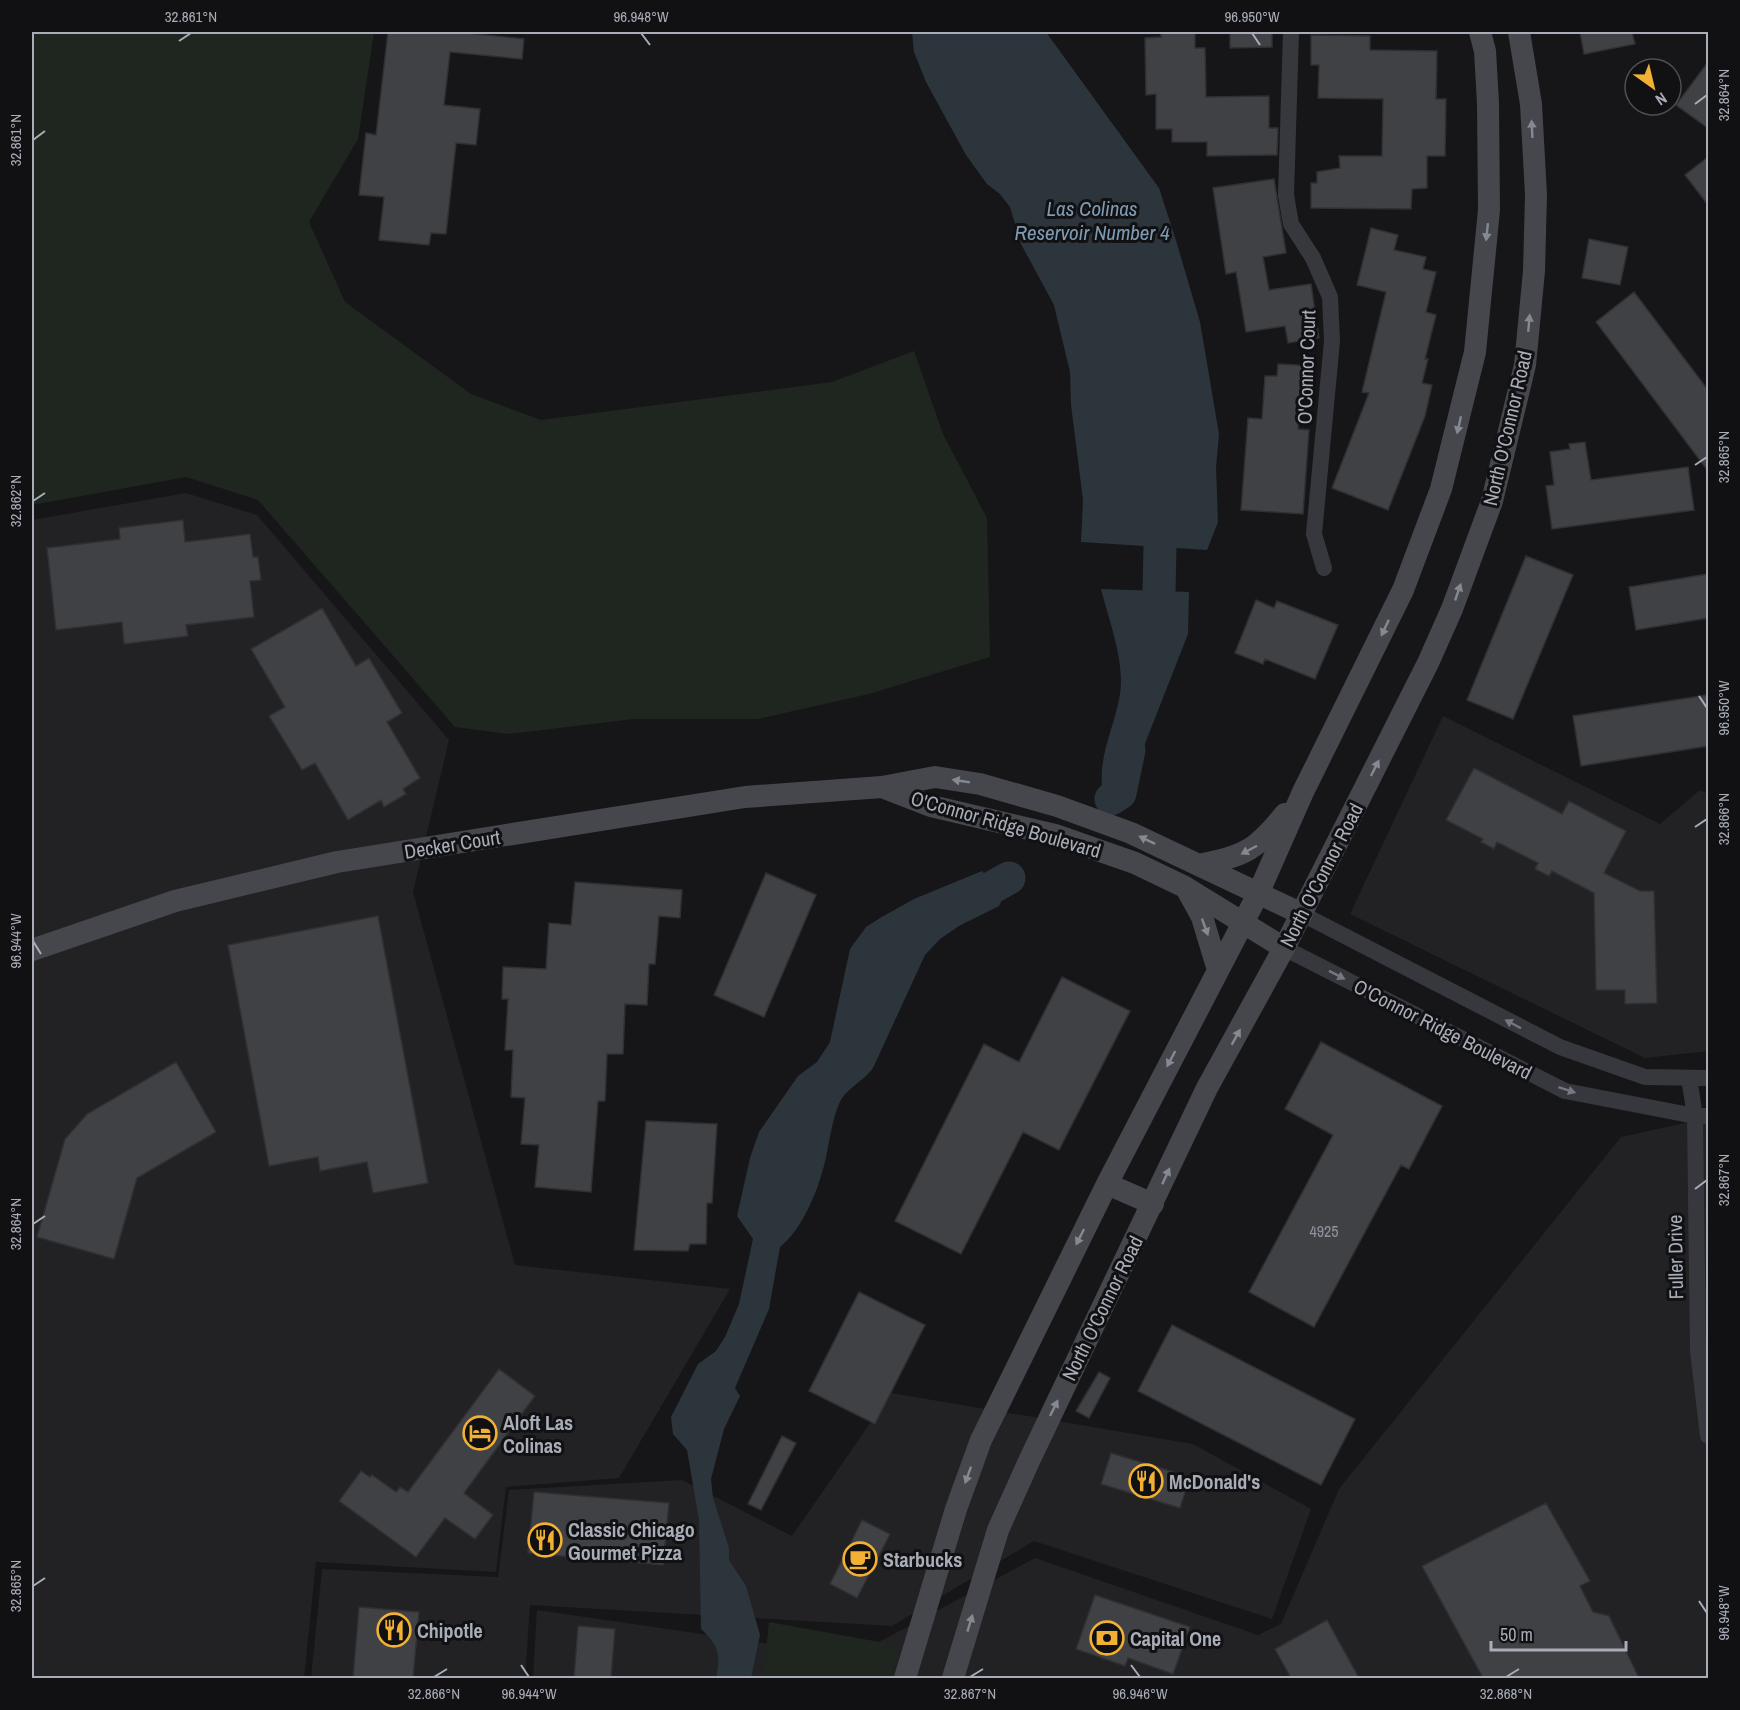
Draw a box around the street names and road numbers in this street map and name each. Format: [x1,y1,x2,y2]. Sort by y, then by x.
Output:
street label: O'Connor Court [1291,309,1322,425]
street label: North O'Connor Road [1476,348,1538,508]
street label: O'Connor Ridge Boulevard [908,784,1104,864]
street label: North O'Connor Road [1273,798,1369,952]
street label: Decker Court [402,823,502,865]
street label: O'Connor Ridge Boulevard [1349,972,1537,1086]
street label: Fuller Drive [1661,1214,1689,1300]
street label: North O'Connor Road [1055,1231,1149,1385]

